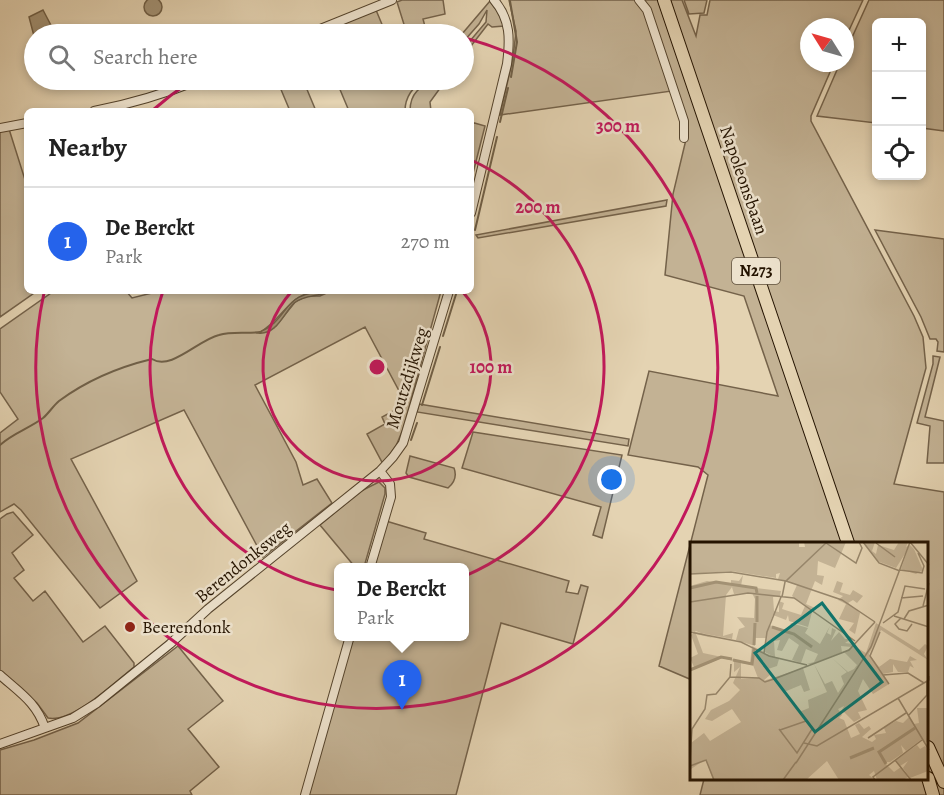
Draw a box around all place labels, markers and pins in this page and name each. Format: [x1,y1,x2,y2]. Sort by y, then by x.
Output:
centre of rings [367,357,387,377]
place label: Beerendonk [142,615,231,639]
marker: Beerendonk [123,620,137,634]
pin: 1 [382,660,422,710]

